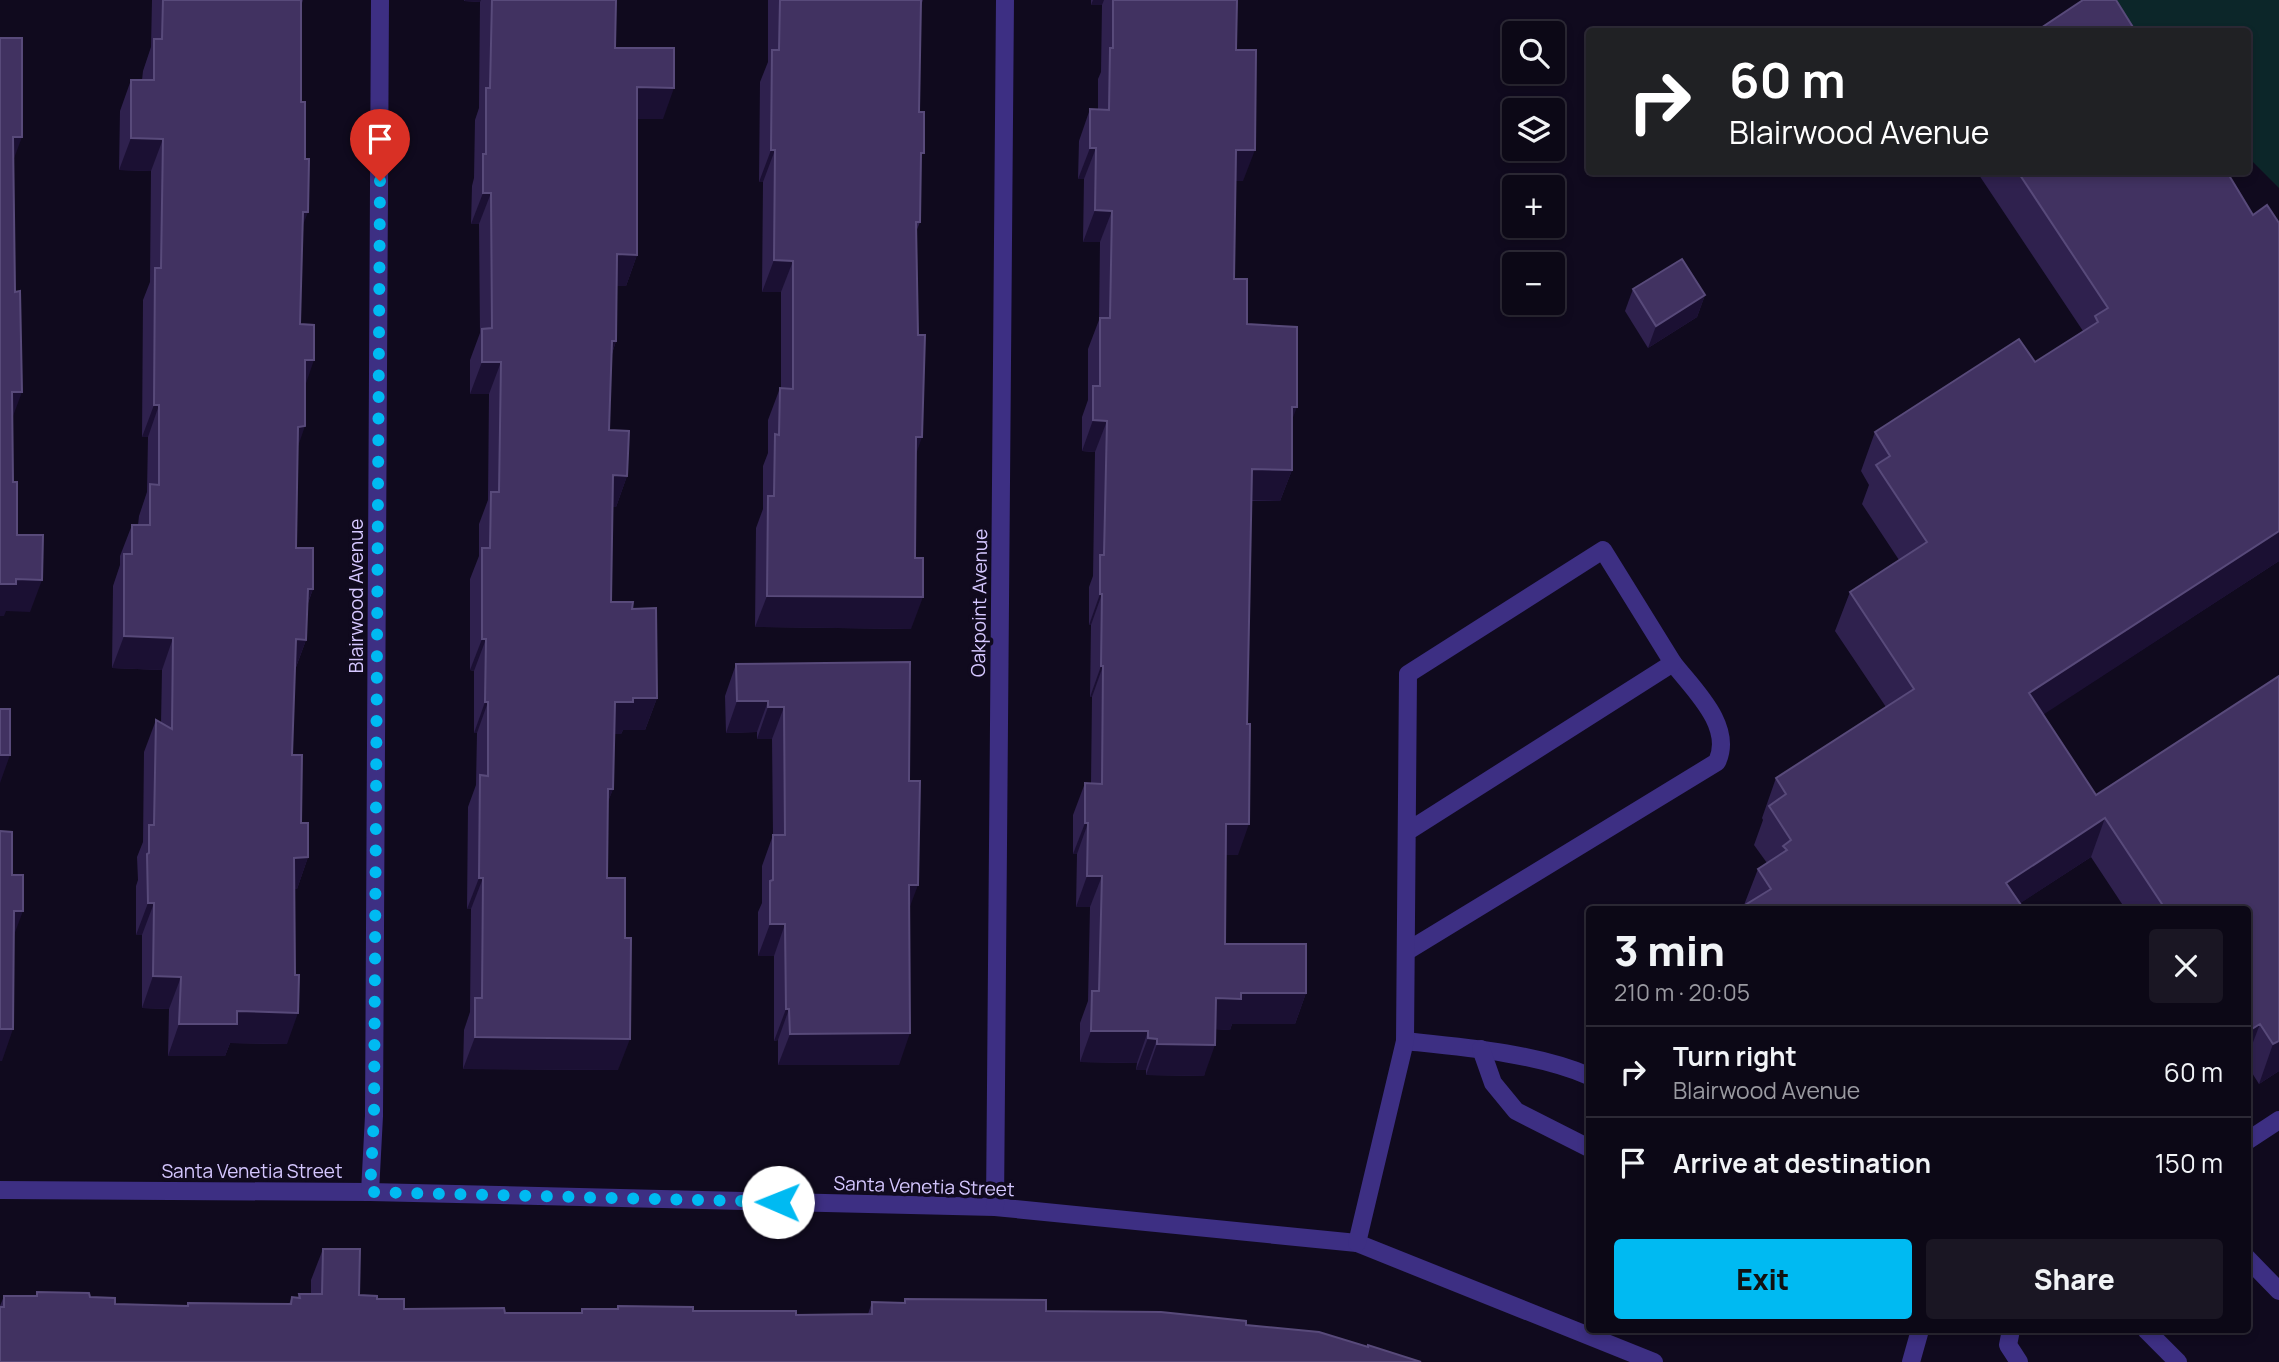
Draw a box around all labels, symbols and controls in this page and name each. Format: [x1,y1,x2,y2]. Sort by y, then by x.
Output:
map controls [1502,21,1565,315]
button: search [1502,21,1565,84]
text: 60 m [1729,46,1846,113]
icon: right [1614,56,1705,147]
button: layers [1502,98,1565,161]
pin [350,109,410,181]
text: Blairwood Avenue [1729,110,1990,154]
icon: arrive [361,120,399,158]
button: + [1502,175,1565,238]
button: − [1502,252,1565,315]
street label: Blairwood Avenue [343,519,369,673]
street label: Oakpoint Avenue [965,529,993,677]
text: 3 min [1614,921,1725,979]
button: close [2149,929,2223,1003]
text: 210 m · 20:05 [1614,976,1750,1008]
text: Turn right [1673,1038,1797,1074]
icon: right [1614,1053,1652,1091]
text: 60 m [2164,1054,2223,1090]
text: Blairwood Avenue [1673,1074,1860,1106]
icon: arrive [1614,1144,1652,1182]
text: Arrive at destination [1673,1145,1931,1181]
text: 150 m [2155,1145,2223,1181]
street label: Santa Venetia Street [161,1158,343,1184]
position arrow [741,1165,815,1239]
street label: Santa Venetia Street [833,1170,1015,1202]
button: Exit [1614,1239,1912,1319]
button: Share [1926,1239,2223,1319]

